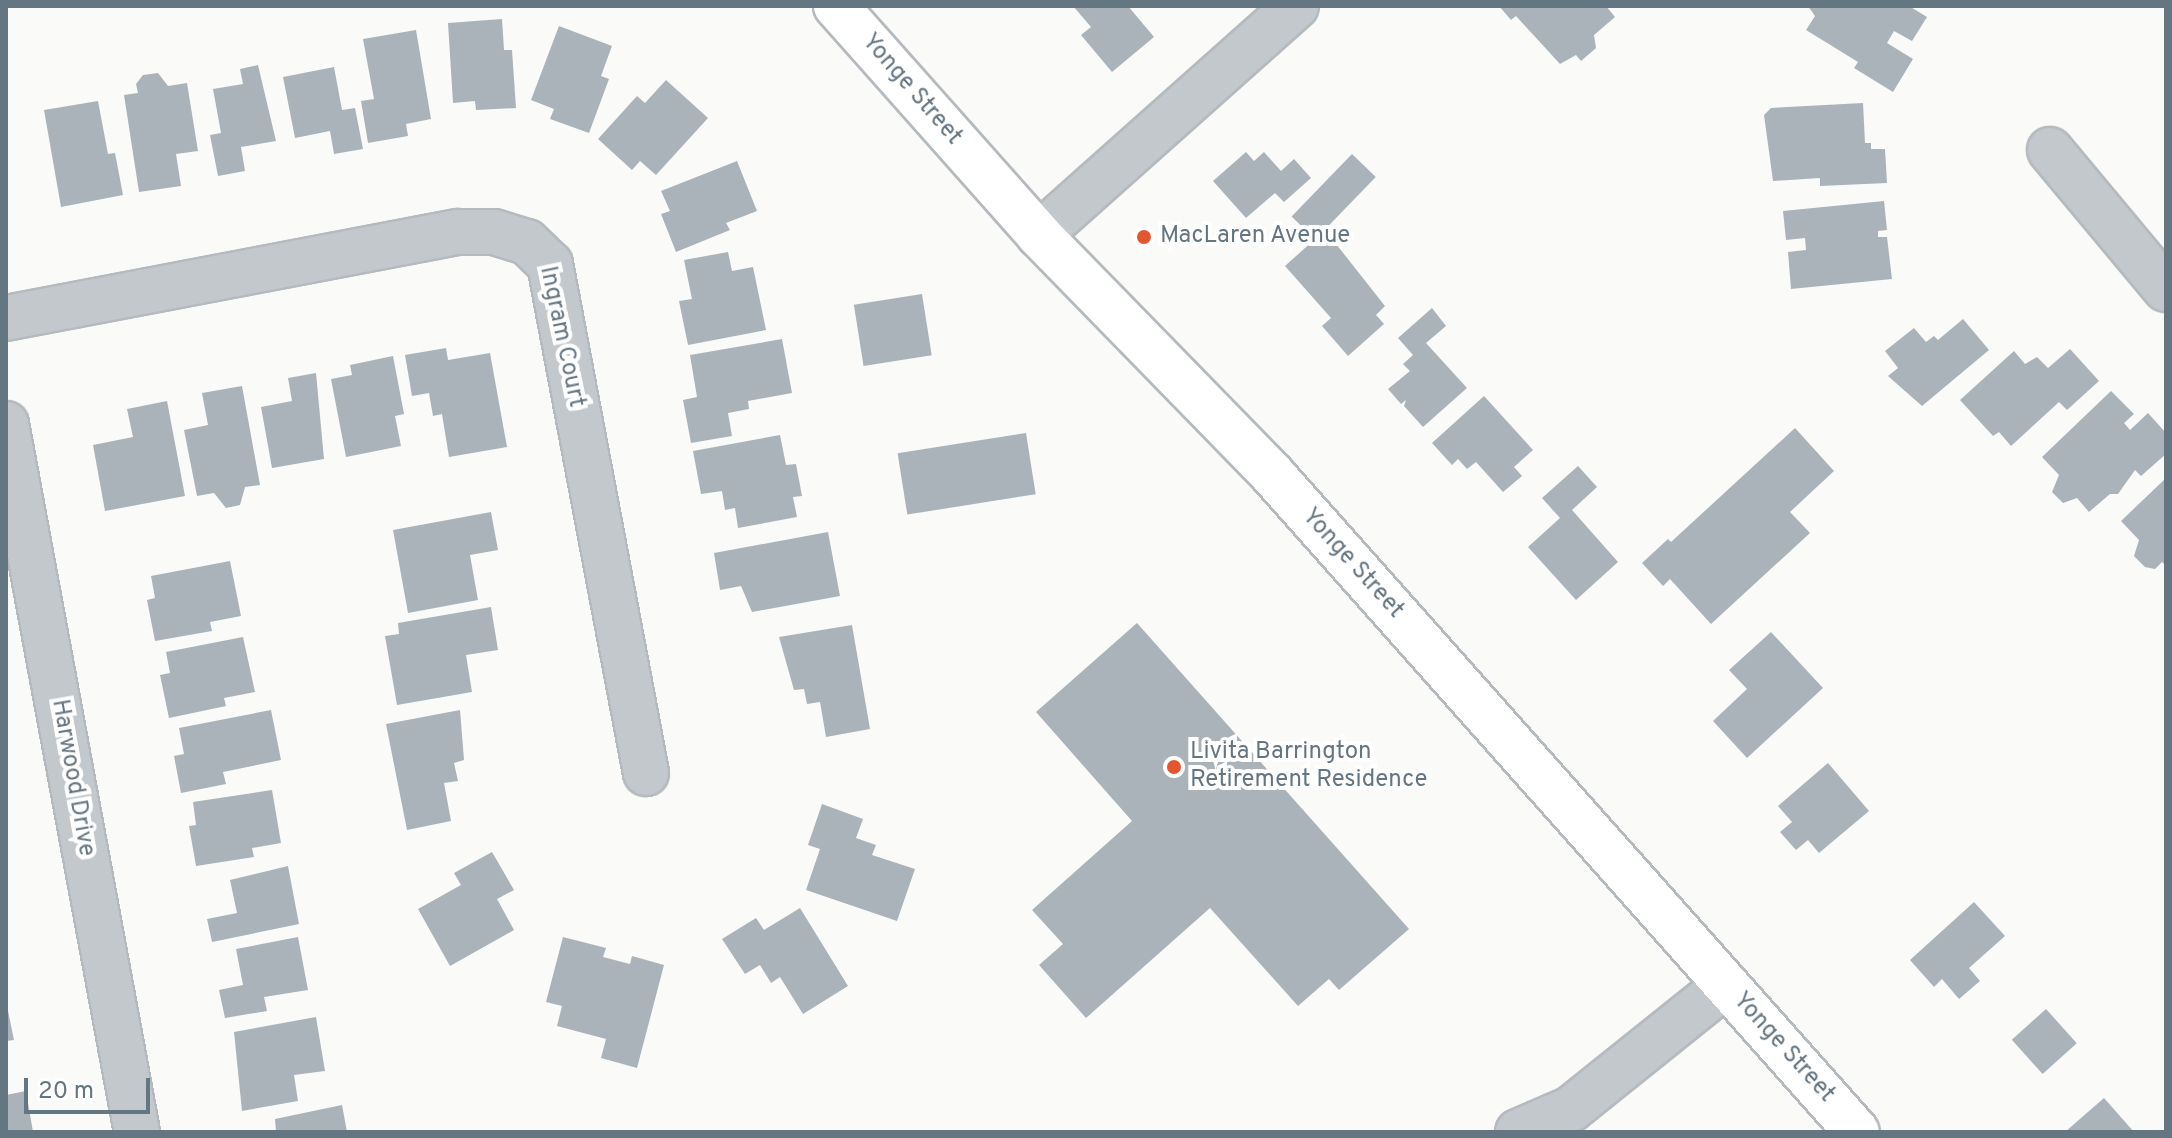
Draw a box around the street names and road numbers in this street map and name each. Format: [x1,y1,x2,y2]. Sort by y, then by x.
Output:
street label: Yonge Street [855,28,967,152]
street label: Ingram Court [532,264,590,410]
street label: Yonge Street [1295,503,1409,625]
street label: Harwood Drive [44,697,100,859]
street label: Yonge Street [1726,987,1840,1109]

